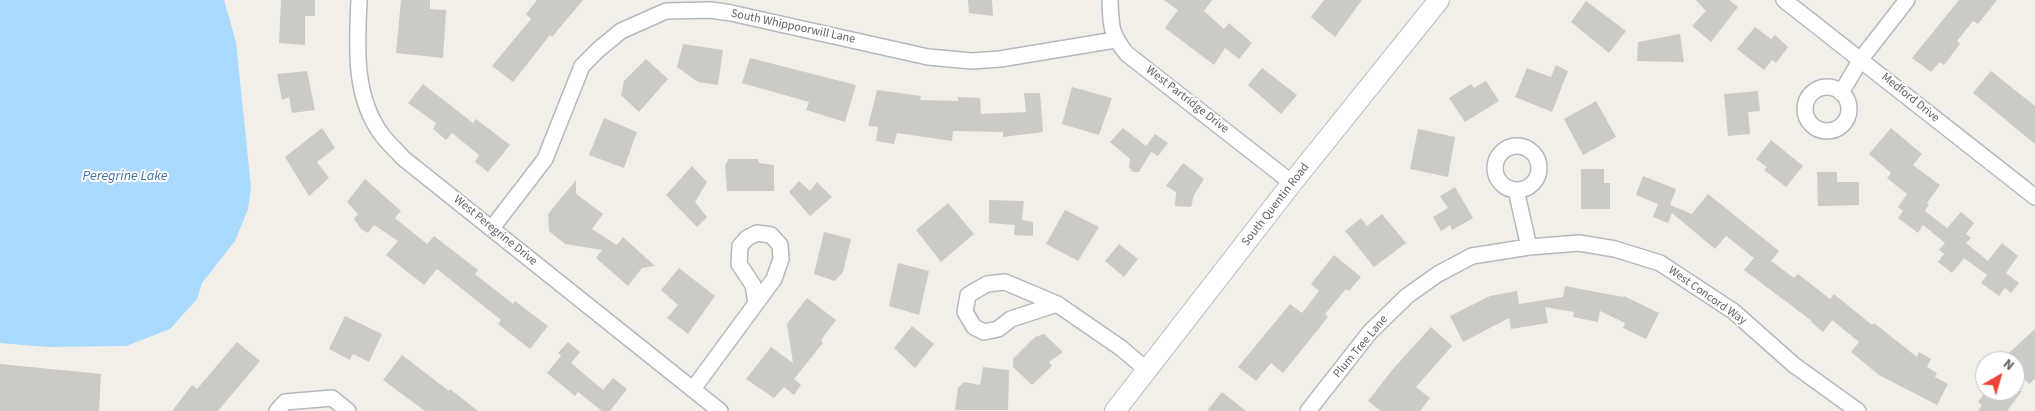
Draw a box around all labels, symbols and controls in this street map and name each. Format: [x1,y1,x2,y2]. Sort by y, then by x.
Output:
street label: South Whippoorwill Lane [730,7,856,47]
street label: West Partridge Drive [1143,63,1231,137]
street label: Medford Drive [1878,70,1942,126]
street label: South Quentin Road [1239,161,1313,249]
water label: Peregrine Lake [83,169,167,185]
street label: West Peregrine Drive [450,193,540,269]
street label: West Concord Way [1665,264,1749,328]
street label: Plum Tree Lane [1331,313,1391,381]
north arrow [1975,351,2025,401]
text: N [1999,354,2018,376]

